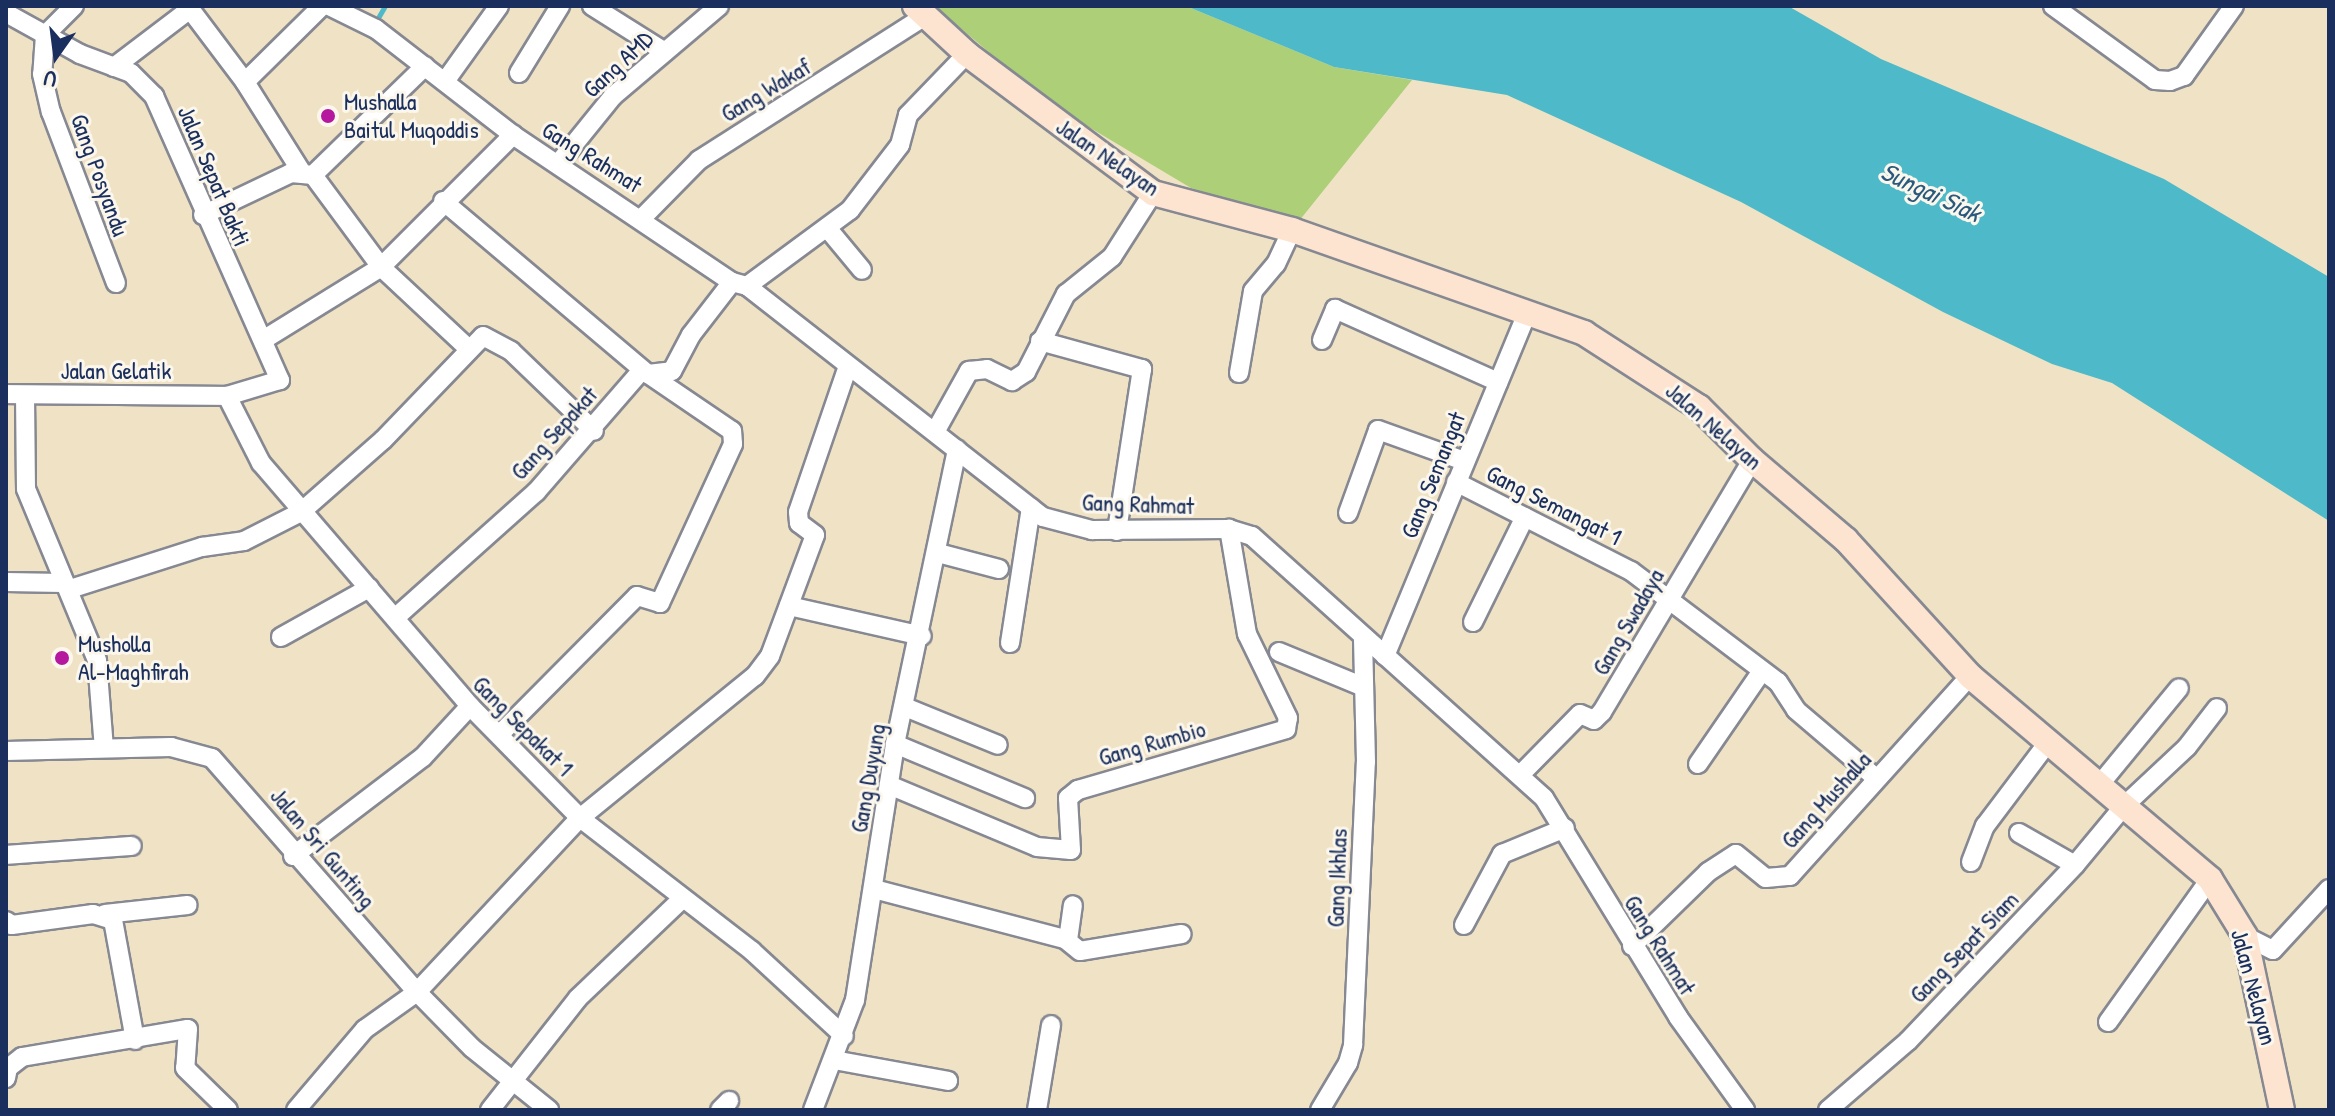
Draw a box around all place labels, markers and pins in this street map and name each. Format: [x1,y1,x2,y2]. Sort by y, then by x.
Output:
place label: Mushalla Baitul Muqoddis [344,88,479,144]
marker: Mushalla Baitul Muqoddis [319,107,337,125]
place label: Musholla Al-Maghfirah [78,630,189,686]
marker: Musholla Al-Maghfirah [53,649,71,667]

